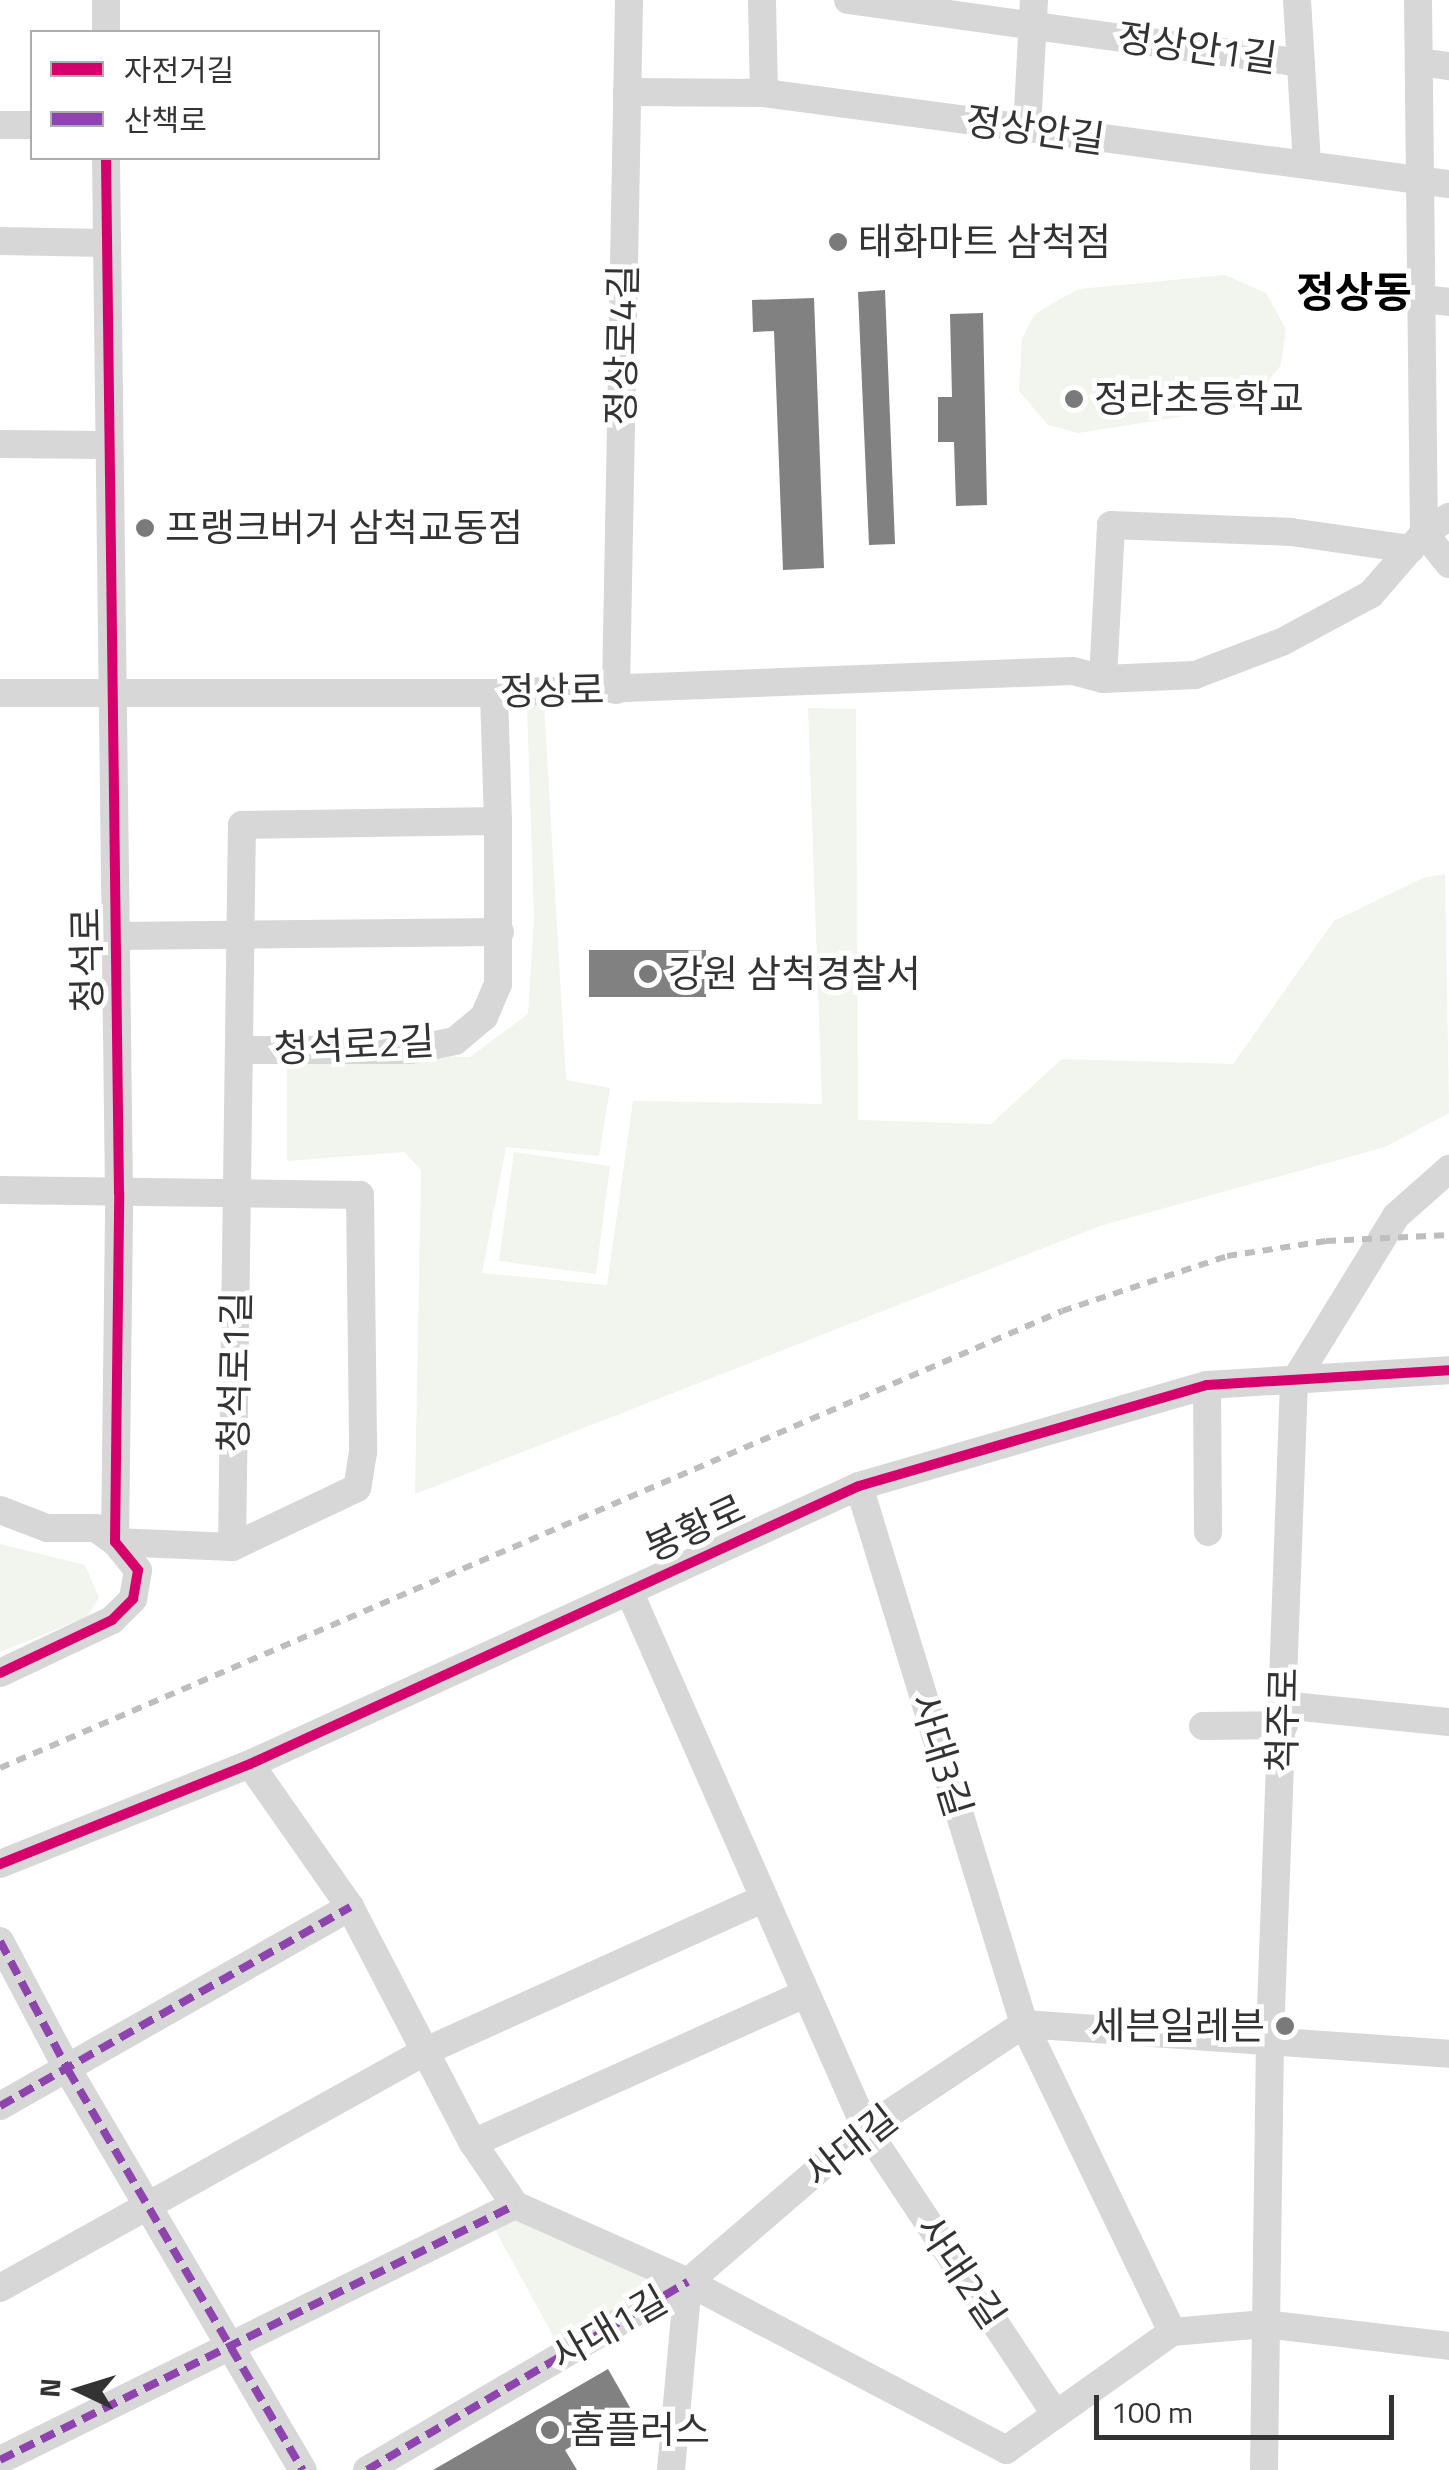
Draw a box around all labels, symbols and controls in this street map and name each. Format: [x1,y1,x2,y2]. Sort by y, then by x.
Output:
street label: 정상안1길 [1114,14,1280,82]
legend [30,30,380,160]
text: 자전거길 [124,47,234,93]
text: 산책로 [124,97,207,143]
street label: 정상안길 [963,98,1107,162]
place label: 태화마트 삼척점 [858,219,1111,265]
marker: 태화마트 삼척점 [827,231,849,253]
street label: 정상로4길 [598,264,646,426]
district label: 정상동 [1296,266,1412,316]
place label: 정라초등학교 [1094,376,1304,422]
marker: 정라초등학교 [1063,388,1085,410]
place label: 프랭크버거 삼척교동점 [165,505,523,551]
marker: 프랭크버거 삼척교동점 [134,517,156,539]
street label: 정상로 [499,667,605,715]
street label: 청석로 [63,907,111,1013]
place label: 강원 삼척경찰서 [668,951,921,997]
marker: 강원 삼척경찰서 [637,963,659,985]
street label: 청석로2길 [272,1018,436,1072]
street label: 청석로1길 [211,1291,259,1453]
street label: 봉황로 [638,1485,752,1571]
street label: 척주로 [1259,1667,1307,1773]
street label: 사대3길 [901,1688,981,1822]
place label: 세븐일레븐 [1090,2003,1265,2049]
marker: 세븐일레븐 [1274,2015,1296,2037]
street label: 사대길 [796,2096,906,2196]
street label: 사대2길 [907,2207,1015,2337]
street label: 사대1길 [543,2277,675,2379]
north arrow [30,2340,130,2440]
scale bar [1099,2375,1399,2437]
text: N [27,2377,72,2399]
text: 100 m [1111,2389,1193,2435]
place label: 홈플러스 [570,2407,710,2453]
marker: 홈플러스 [539,2419,561,2441]

